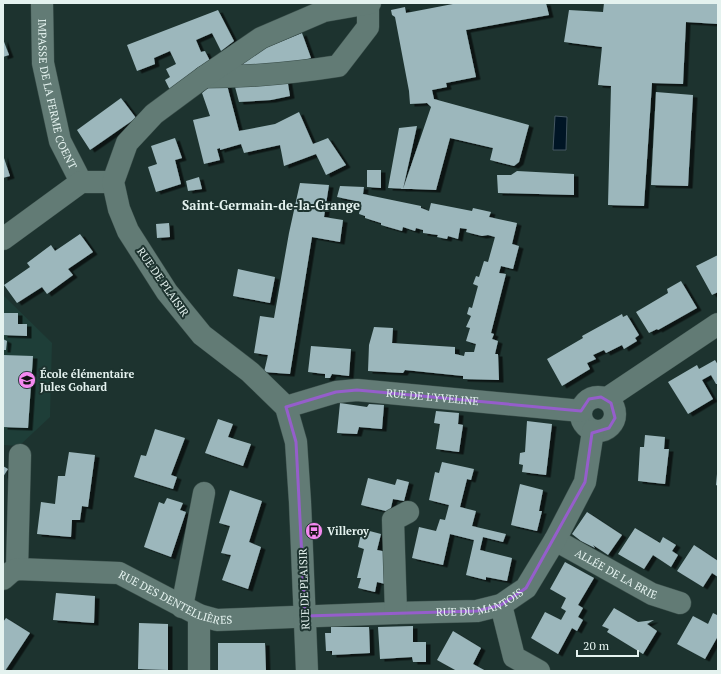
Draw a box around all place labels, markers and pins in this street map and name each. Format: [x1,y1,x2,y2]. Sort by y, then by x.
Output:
place label: École élémentaire Jules Gohard [40,367,134,394]
school or university icon: École élémentaire Jules Gohard [17,370,37,390]
bus stop icon: Villeroy [304,521,324,541]
place label: Villeroy [327,524,369,538]

